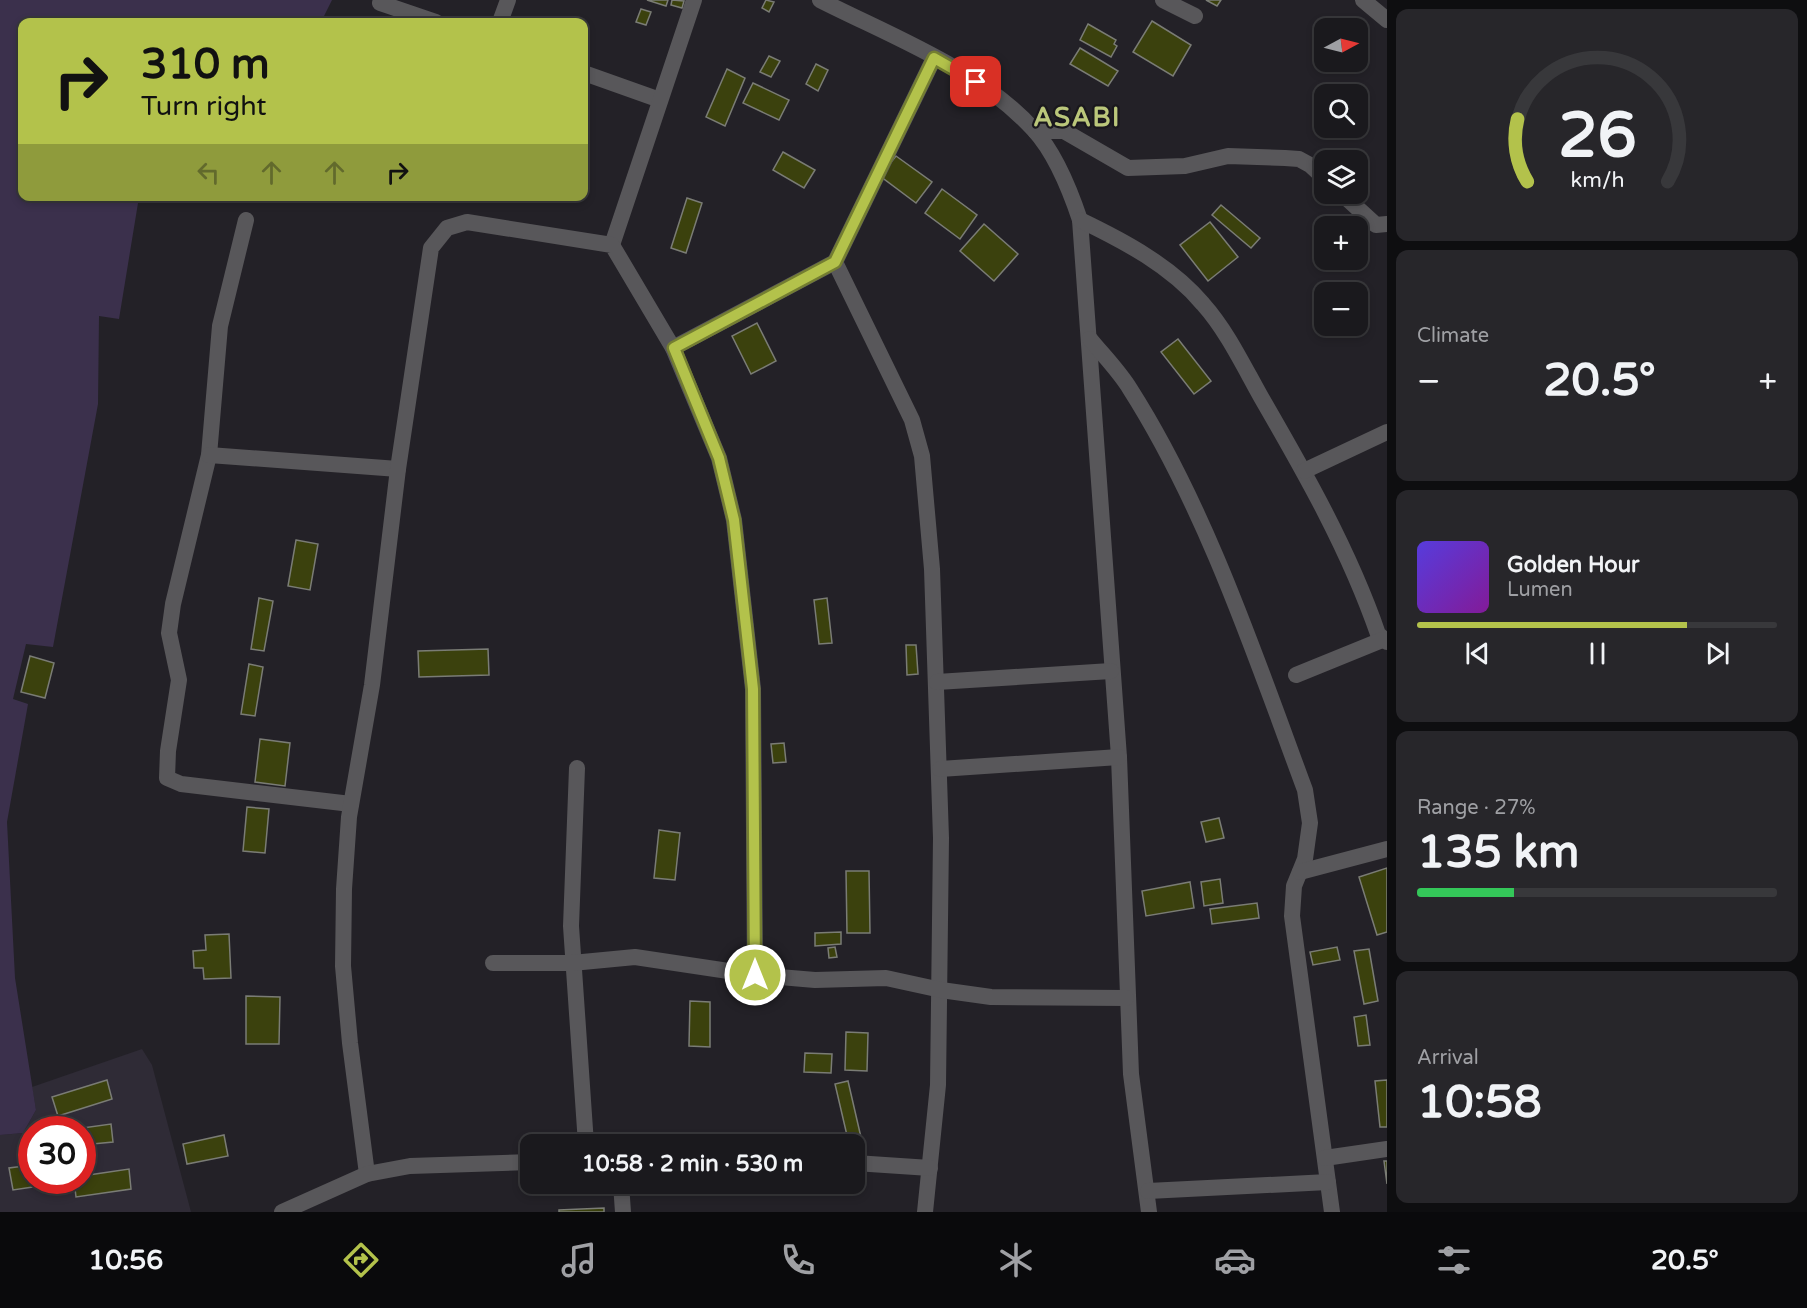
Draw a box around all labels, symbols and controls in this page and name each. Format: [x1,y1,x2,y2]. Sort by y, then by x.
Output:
north arrow [1314,18,1368,72]
map controls [1314,18,1368,336]
text: 310 m [141,39,270,90]
icon: right [42,42,120,120]
pin [950,56,1001,107]
icon: arrive [959,65,992,98]
button: search [1314,84,1368,138]
text: Turn right [141,90,267,123]
text: 26 [1558,99,1636,174]
district label: ASABI [1033,102,1121,133]
button: layers [1314,150,1368,204]
icon: left [192,156,225,189]
icon: ahead [255,156,288,189]
icon: ahead [318,156,351,189]
icon: right [381,156,414,189]
text: km/h [1570,167,1624,193]
button: + [1314,216,1368,270]
button: − [1314,282,1368,336]
text: Climate [1417,324,1489,348]
text: 20.5° [1543,354,1656,408]
text: − [1417,362,1441,401]
text: + [1758,362,1777,401]
text: Golden Hour [1507,552,1639,578]
text: Lumen [1507,578,1573,602]
icon: previous [1461,637,1494,670]
icon: pause [1581,637,1614,670]
icon: next [1701,637,1734,670]
text: Range · 27% [1417,796,1536,820]
text: 135 km [1417,826,1579,880]
position arrow [723,943,787,1007]
text: Arrival [1417,1046,1479,1070]
text: 10:58 [1417,1076,1542,1130]
speed limit sign: 30 [18,1116,96,1194]
text: 10:58 · 2 min · 530 m [582,1151,803,1177]
icon: directions [340,1239,382,1281]
icon: music [558,1239,600,1281]
icon: phone [777,1239,819,1281]
icon: climate [995,1239,1037,1281]
icon: car [1214,1239,1256,1281]
icon: filters [1433,1239,1475,1281]
text: 10:56 [88,1244,163,1277]
text: 20.5° [1651,1244,1719,1277]

